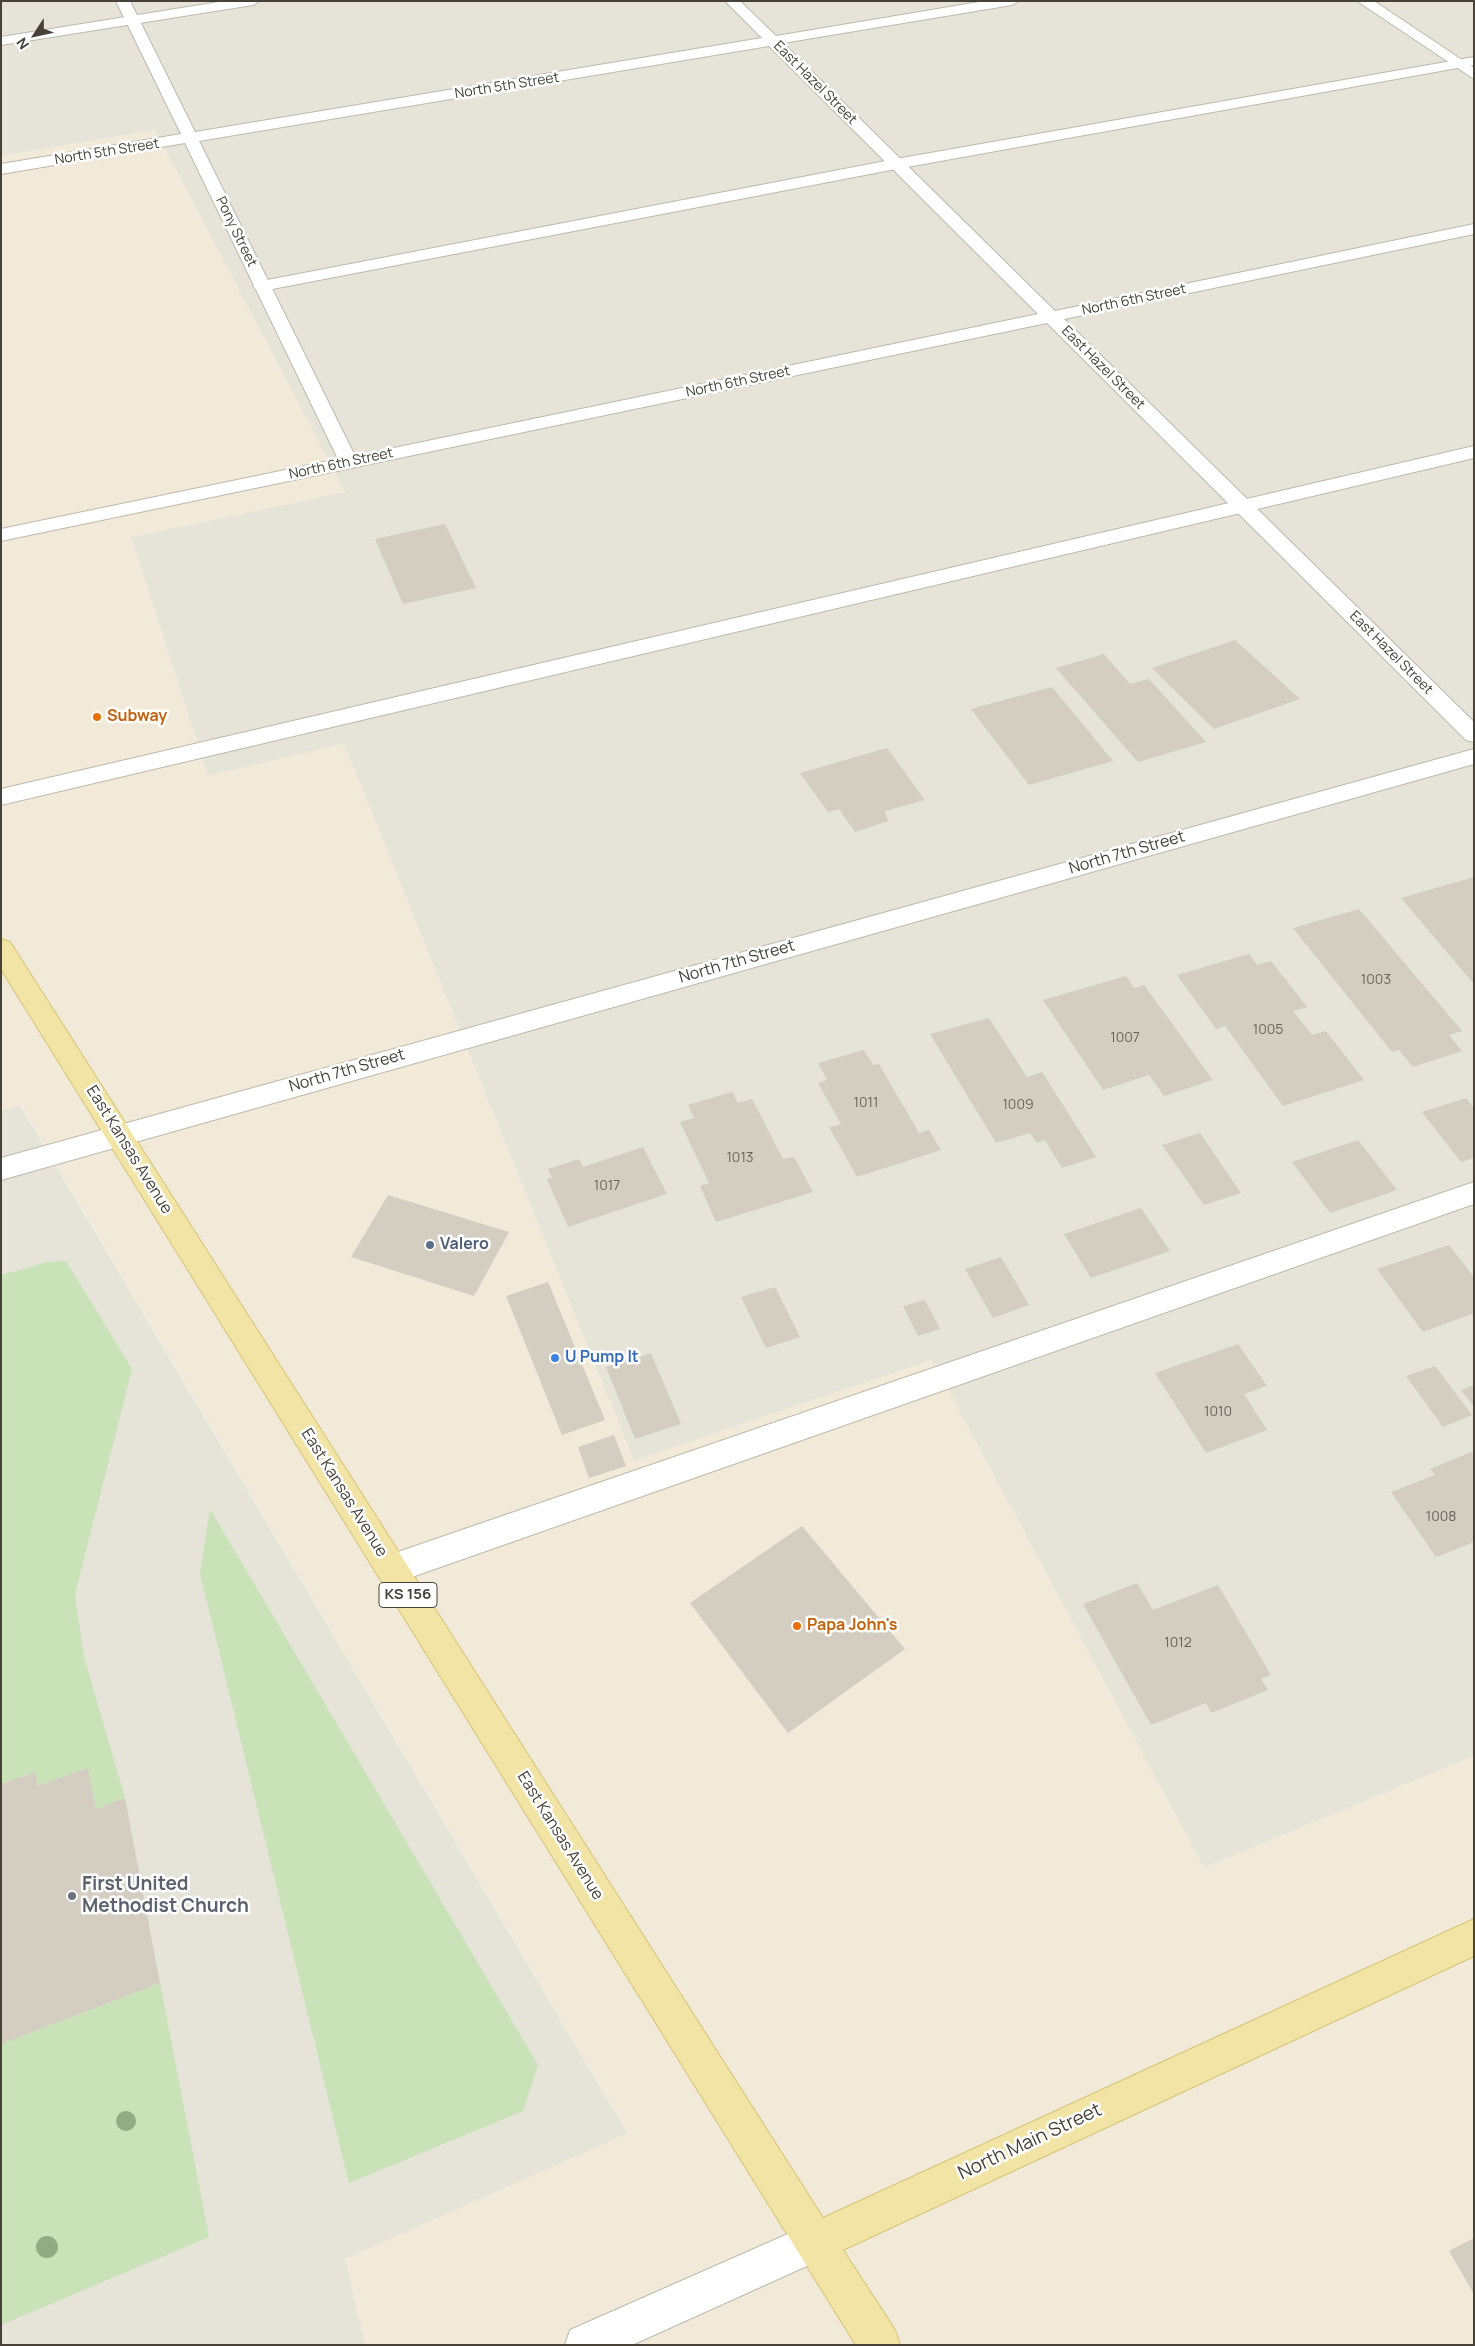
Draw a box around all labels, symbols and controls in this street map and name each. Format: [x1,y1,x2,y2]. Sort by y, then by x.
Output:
north arrow [10,10,60,60]
text: N [12,34,33,53]
street label: East Hazel Street [770,38,860,128]
street label: North 5th Street [454,69,560,103]
street label: North 5th Street [54,135,160,169]
street label: Pony Street [212,194,260,270]
street label: North 6th Street [1080,281,1188,319]
street label: East Hazel Street [1058,323,1148,413]
street label: North 6th Street [684,363,792,401]
street label: North 6th Street [287,445,395,483]
street label: East Hazel Street [1346,608,1436,698]
place label: Subway [107,707,167,727]
marker: Subway [91,711,103,723]
street label: North 7th Street [1067,827,1187,879]
street label: North 7th Street [677,936,797,988]
house number: 1003 [1361,972,1391,988]
house number: 1005 [1253,1022,1283,1038]
house number: 1007 [1110,1030,1140,1046]
street label: North 7th Street [287,1045,407,1097]
street label: East Kansas Avenue [82,1082,176,1218]
house number: 1011 [854,1095,878,1111]
house number: 1009 [1002,1097,1034,1113]
house number: 1013 [726,1150,754,1166]
house number: 1017 [594,1178,620,1194]
place label: Valero [440,1235,489,1255]
marker: Valero [424,1239,436,1251]
place label: U Pump It [565,1348,639,1368]
marker: U Pump It [549,1352,561,1364]
house number: 1010 [1204,1404,1232,1420]
street label: East Kansas Avenue [297,1425,391,1561]
house number: 1008 [1426,1509,1456,1525]
road number: KS 156 [379,1582,437,1608]
place label: Papa John's [807,1616,897,1636]
marker: Papa John's [791,1620,803,1632]
house number: 1012 [1164,1635,1192,1651]
street label: East Kansas Avenue [513,1768,607,1904]
place label: First United Methodist Church [82,1874,249,1918]
marker: First United Methodist Church [66,1890,78,1902]
street label: North Main Street [955,2099,1105,2185]

